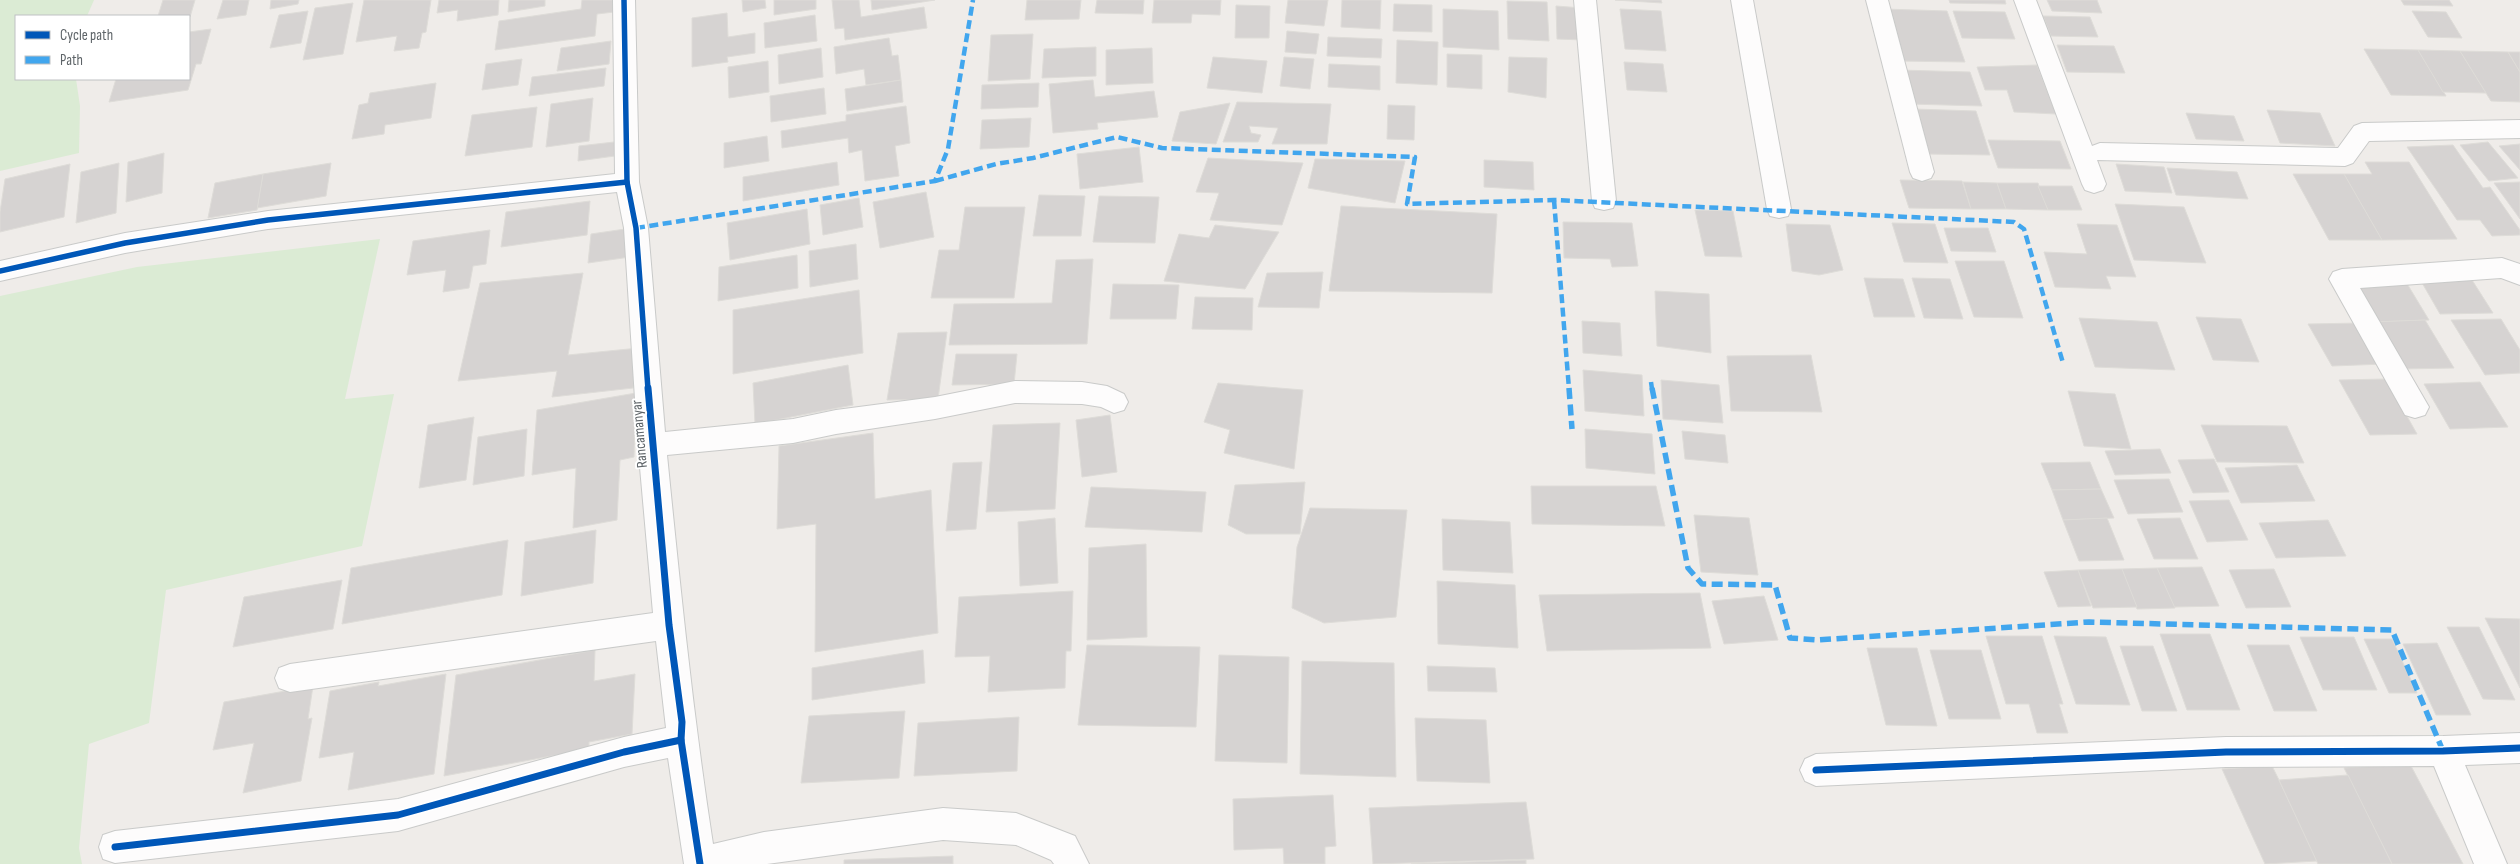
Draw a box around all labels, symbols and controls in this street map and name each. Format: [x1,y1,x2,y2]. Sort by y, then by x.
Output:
legend [15,15,190,80]
text: Cycle path [60,26,113,45]
text: Path [60,51,83,70]
street label: Rancamanyar [627,399,652,469]

